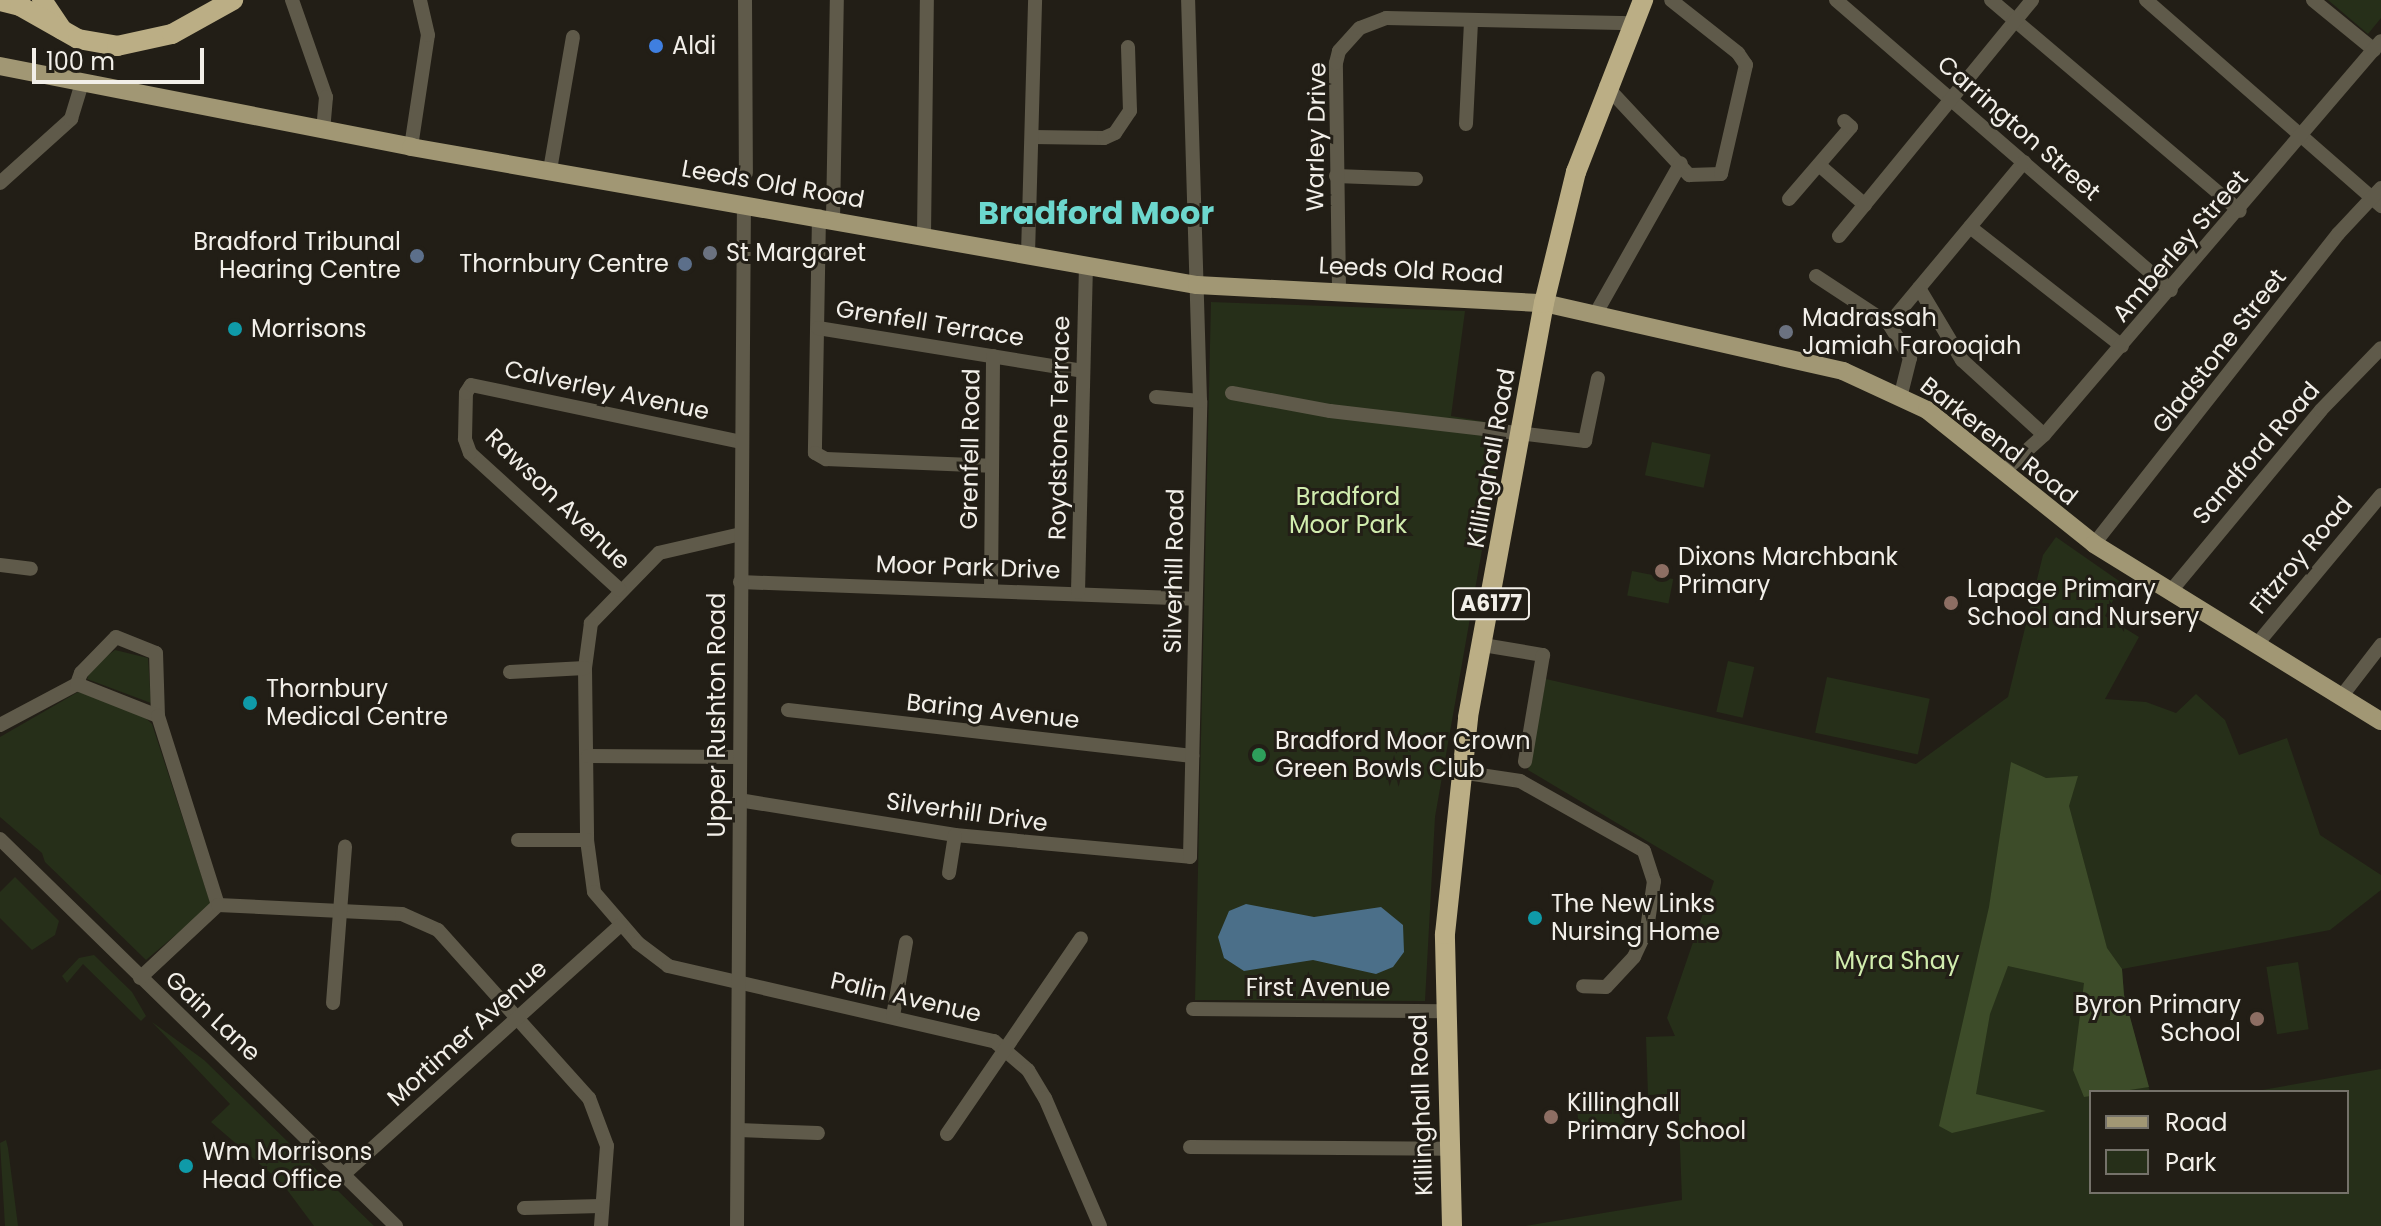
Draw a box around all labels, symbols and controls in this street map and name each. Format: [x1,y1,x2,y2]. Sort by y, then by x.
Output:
scale bar [36,32,208,82]
place label: Aldi [672,32,716,60]
marker: Aldi [647,37,665,55]
text: 100 m [46,45,115,78]
street label: Carrington Street [1932,49,2106,207]
street label: Warley Drive [1300,62,1332,212]
street label: Leeds Old Road [679,154,867,214]
street label: Amberley Street [2106,164,2254,328]
district label: Bradford Moor [978,194,1214,232]
place label: Bradford Tribunal Hearing Centre [193,228,401,284]
place label: St Margaret [726,239,866,267]
marker: St Margaret [701,244,719,262]
marker: Bradford Tribunal Hearing Centre [408,247,426,265]
place label: Thornbury Centre [459,250,669,278]
street label: Leeds Old Road [1318,251,1504,289]
marker: Thornbury Centre [676,255,694,273]
street label: Gladstone Street [2146,263,2292,439]
street label: Grenfell Terrace [834,294,1026,352]
place label: Madrassah Jamiah Farooqiah [1802,304,2021,360]
place label: Morrisons [251,315,367,343]
street label: Roydstone Terrace [1043,316,1075,540]
marker: Morrisons [226,320,244,338]
marker: Madrassah Jamiah Farooqiah [1777,323,1795,341]
street label: Calverley Avenue [502,354,712,426]
street label: Killinghall Road [1461,366,1521,550]
street label: Grenfell Road [954,368,986,530]
street label: Barkerend Road [1915,371,2083,511]
street label: Sandford Road [2186,376,2326,530]
street label: Rawson Avenue [480,423,636,575]
park label: Bradford Moor Park [1289,483,1407,539]
street label: Silverhill Road [1158,488,1190,654]
street label: Fitzroy Road [2244,490,2358,620]
place label: Dixons Marchbank Primary [1678,543,1898,599]
street label: Moor Park Drive [875,549,1061,585]
marker: Dixons Marchbank Primary [1653,562,1671,580]
place label: Lapage Primary School and Nursery [1967,575,2199,631]
road number: A6177 [1451,586,1531,622]
street label: Upper Rushton Road [703,593,731,837]
marker: Lapage Primary School and Nursery [1942,594,1960,612]
place label: Thornbury Medical Centre [266,675,448,731]
street label: Baring Avenue [905,688,1081,734]
marker: Thornbury Medical Centre [241,694,259,712]
place label: Bradford Moor Crown Green Bowls Club [1275,727,1531,783]
marker: Bradford Moor Crown Green Bowls Club [1250,746,1268,764]
street label: Silverhill Drive [884,786,1050,838]
place label: The New Links Nursing Home [1551,890,1720,946]
marker: The New Links Nursing Home [1526,909,1544,927]
park label: Myra Shay [1835,947,1959,975]
street label: Mortimer Avenue [381,954,553,1112]
street label: Gain Lane [160,965,266,1067]
street label: Palin Avenue [828,966,984,1028]
street label: First Avenue [1246,974,1390,1002]
place label: Byron Primary School [2075,991,2241,1047]
marker: Byron Primary School [2248,1010,2266,1028]
street label: Killinghall Road [1403,1014,1439,1196]
place label: Killinghall Primary School [1567,1089,1746,1145]
legend [2089,1090,2349,1194]
text: Road [2165,1106,2227,1139]
marker: Killinghall Primary School [1542,1108,1560,1126]
place label: Wm Morrisons Head Office [202,1138,372,1194]
text: Park [2165,1146,2216,1179]
marker: Wm Morrisons Head Office [177,1157,195,1175]

